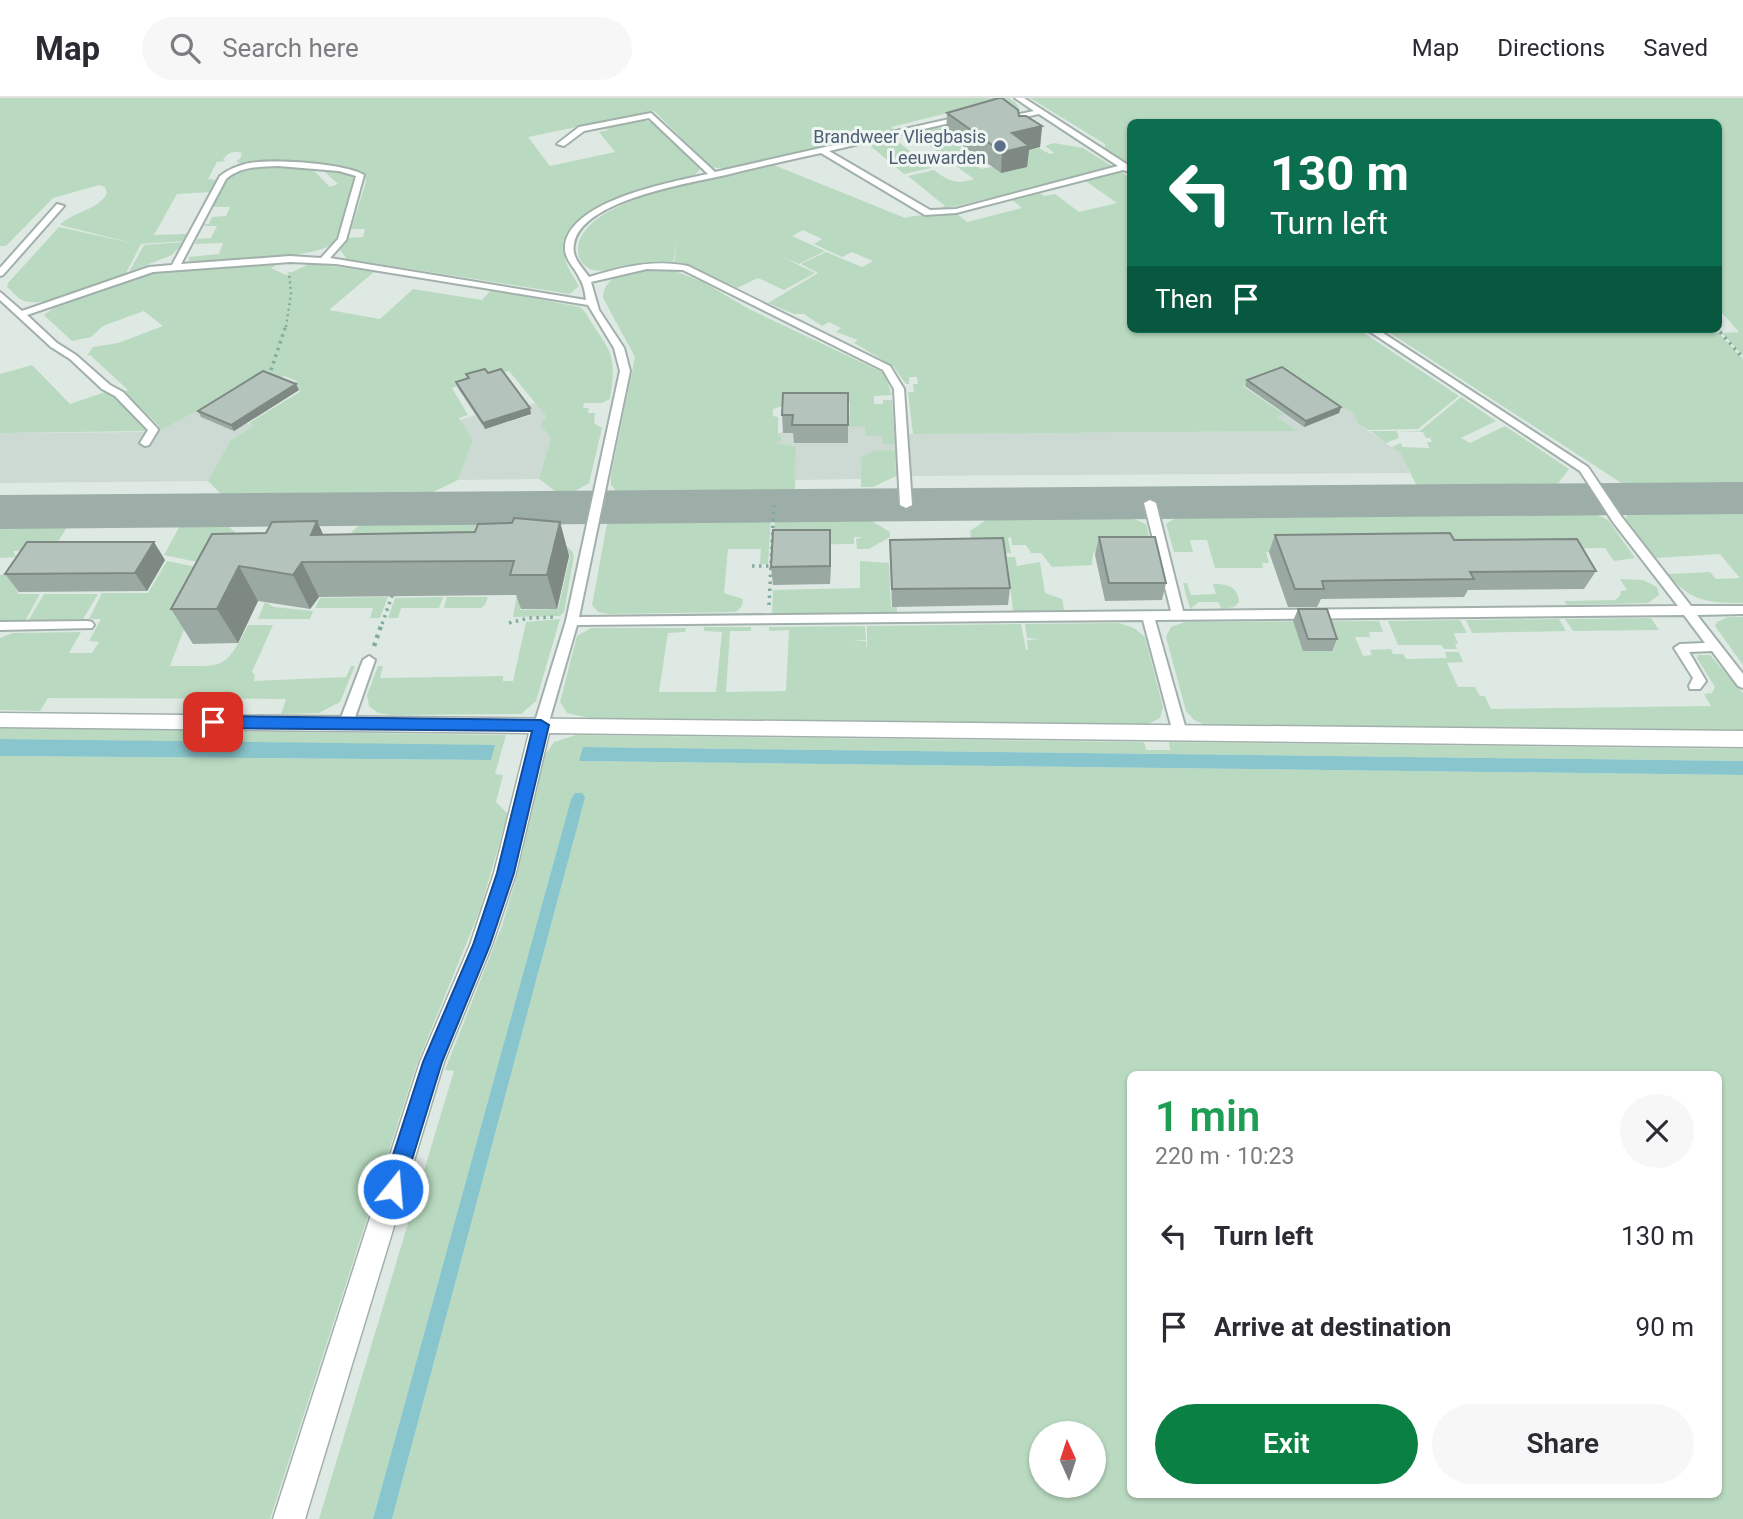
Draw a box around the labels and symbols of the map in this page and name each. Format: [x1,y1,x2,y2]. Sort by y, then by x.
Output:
place label: Brandweer Vliegbasis Leeuwarden [813,126,986,168]
marker: Brandweer Vliegbasis Leeuwarden [992,138,1008,154]
pin [183,692,243,752]
position arrow [356,1152,430,1226]
north arrow [1029,1421,1106,1498]

